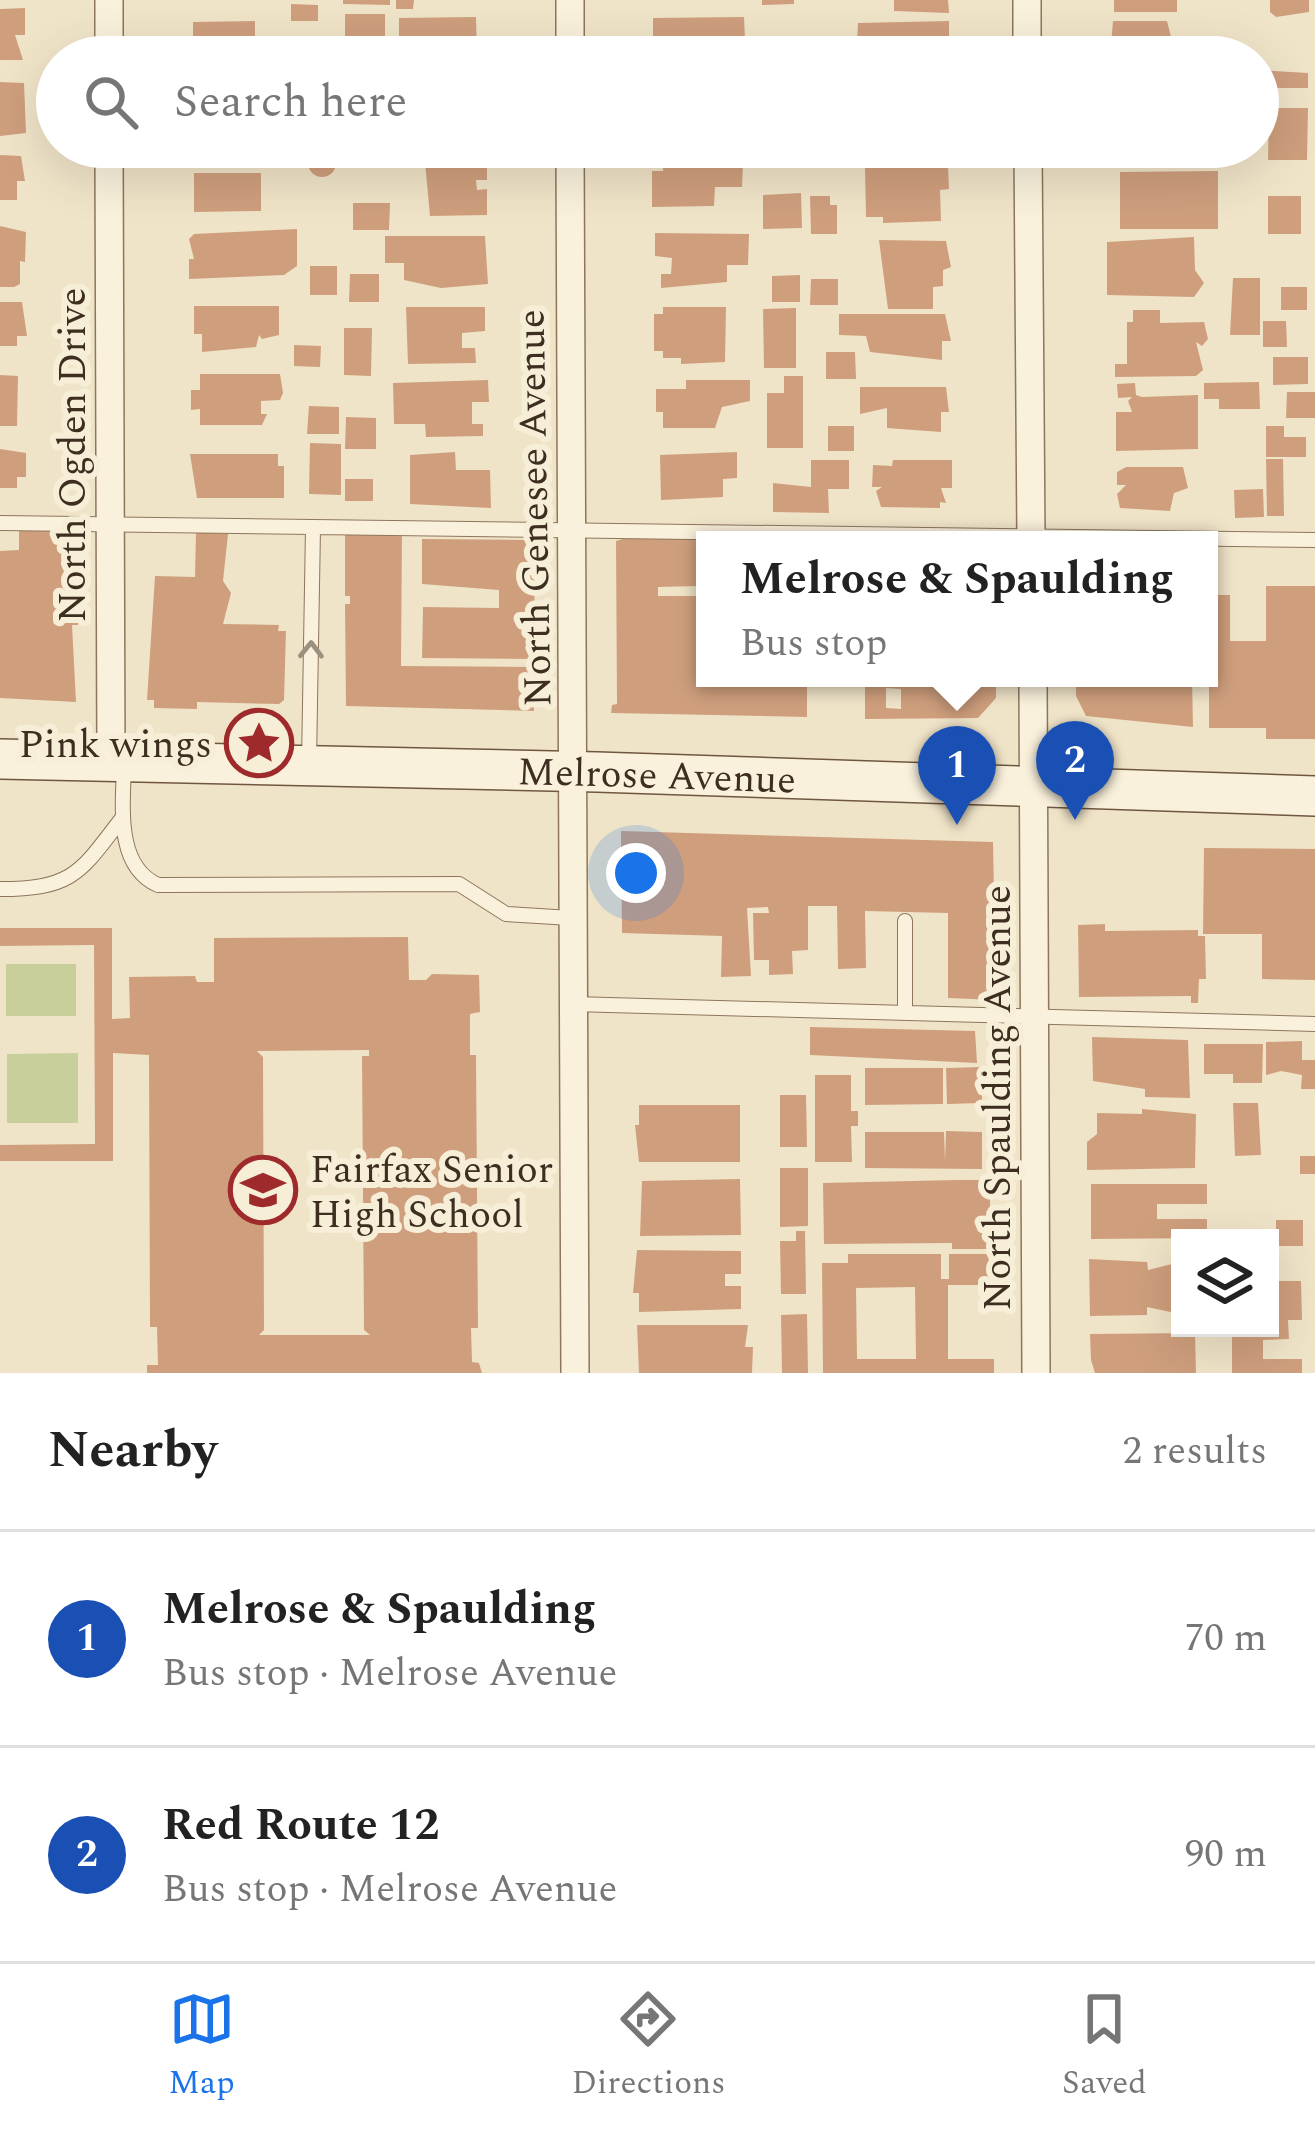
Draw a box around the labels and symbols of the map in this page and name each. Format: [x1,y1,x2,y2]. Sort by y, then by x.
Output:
street label: North Ogden Drive [44,288,103,622]
street label: North Genesee Avenue [503,309,568,707]
one-way arrow [298,640,324,658]
place icon: Pink wings [224,708,294,778]
place label: Pink wings [19,716,212,775]
pin: 2 [1036,721,1114,820]
pin: 1 [918,726,996,825]
street label: Melrose Avenue [517,743,797,811]
your location [606,843,666,903]
street label: North Spaulding Avenue [969,885,1028,1311]
place label: Fairfax Senior High School [310,1141,553,1245]
school or university icon: Fairfax Senior High School [228,1155,298,1225]

